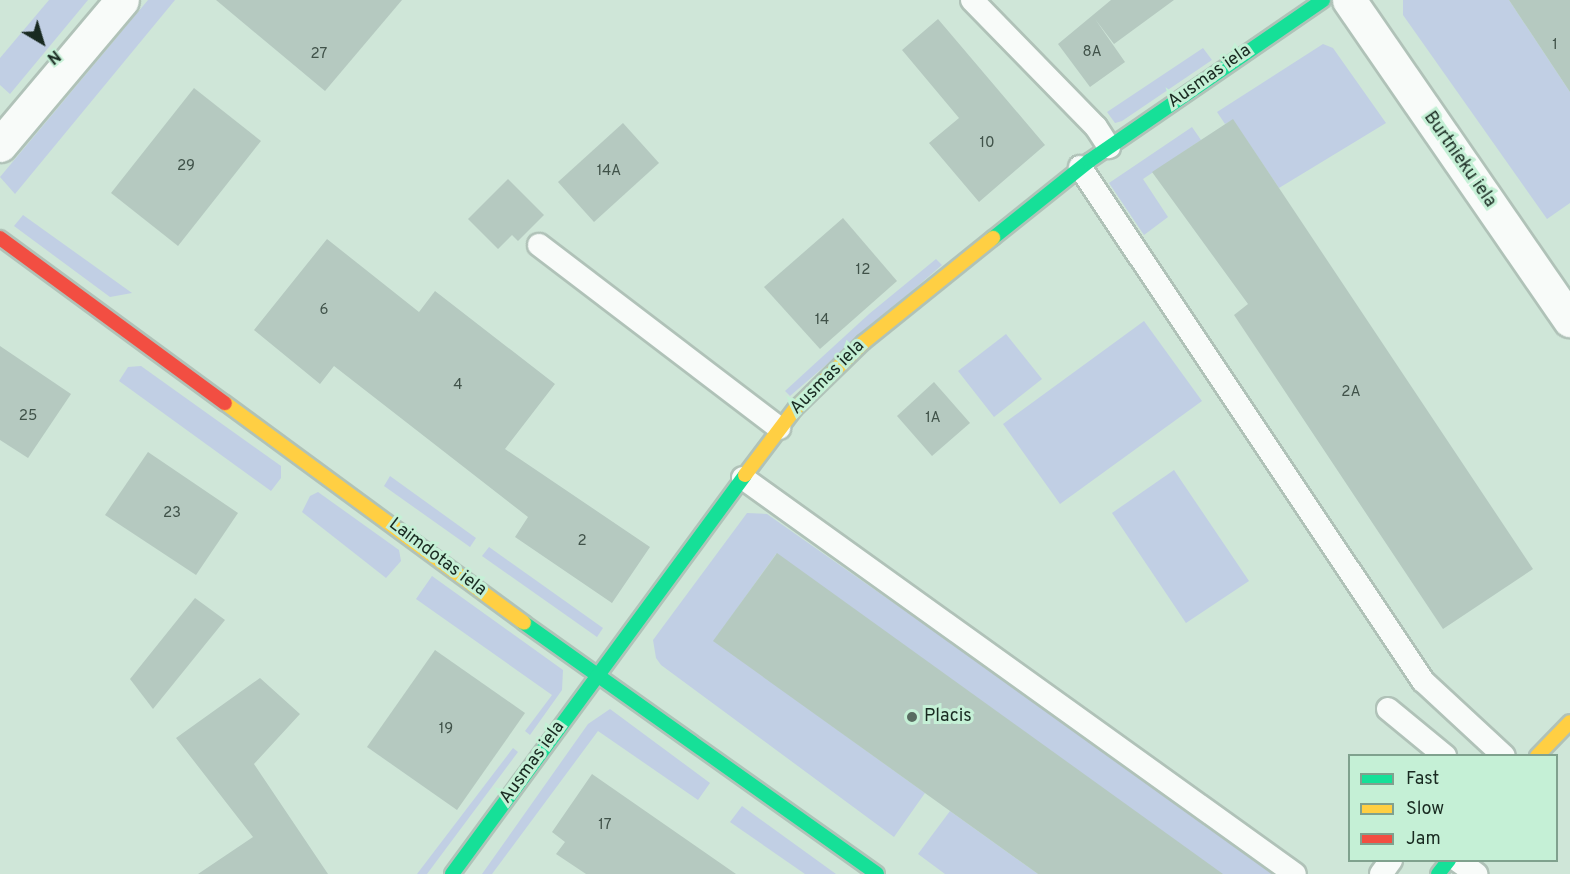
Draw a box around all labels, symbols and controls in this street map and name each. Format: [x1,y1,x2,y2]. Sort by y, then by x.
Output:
north arrow [12,12,72,72]
house number: 1 [1552,37,1558,55]
street label: Ausmas iela [1164,40,1256,114]
house number: 8A [1082,44,1102,62]
text: N [42,45,64,68]
house number: 27 [311,46,327,64]
street label: Burtnieku iela [1418,108,1500,212]
house number: 10 [979,135,995,153]
house number: 29 [177,158,195,176]
house number: 14A [597,163,621,181]
house number: 12 [856,262,870,280]
house number: 6 [320,302,328,320]
house number: 14 [815,312,829,330]
street label: Ausmas iela [786,336,870,420]
house number: 4 [453,377,463,395]
house number: 2A [1341,384,1361,402]
house number: 25 [19,408,37,426]
house number: 1A [925,410,941,428]
house number: 23 [163,505,181,523]
street label: Laimdotas iela [384,514,490,602]
house number: 2 [577,533,587,551]
place label: Placis [924,706,972,728]
marker: Placis [905,710,919,724]
street label: Ausmas iela [496,718,570,808]
house number: 19 [439,721,453,739]
legend [1348,754,1558,862]
text: Fast [1406,768,1439,791]
text: Slow [1406,798,1444,821]
house number: 17 [598,817,612,835]
text: Jam [1406,828,1441,851]

